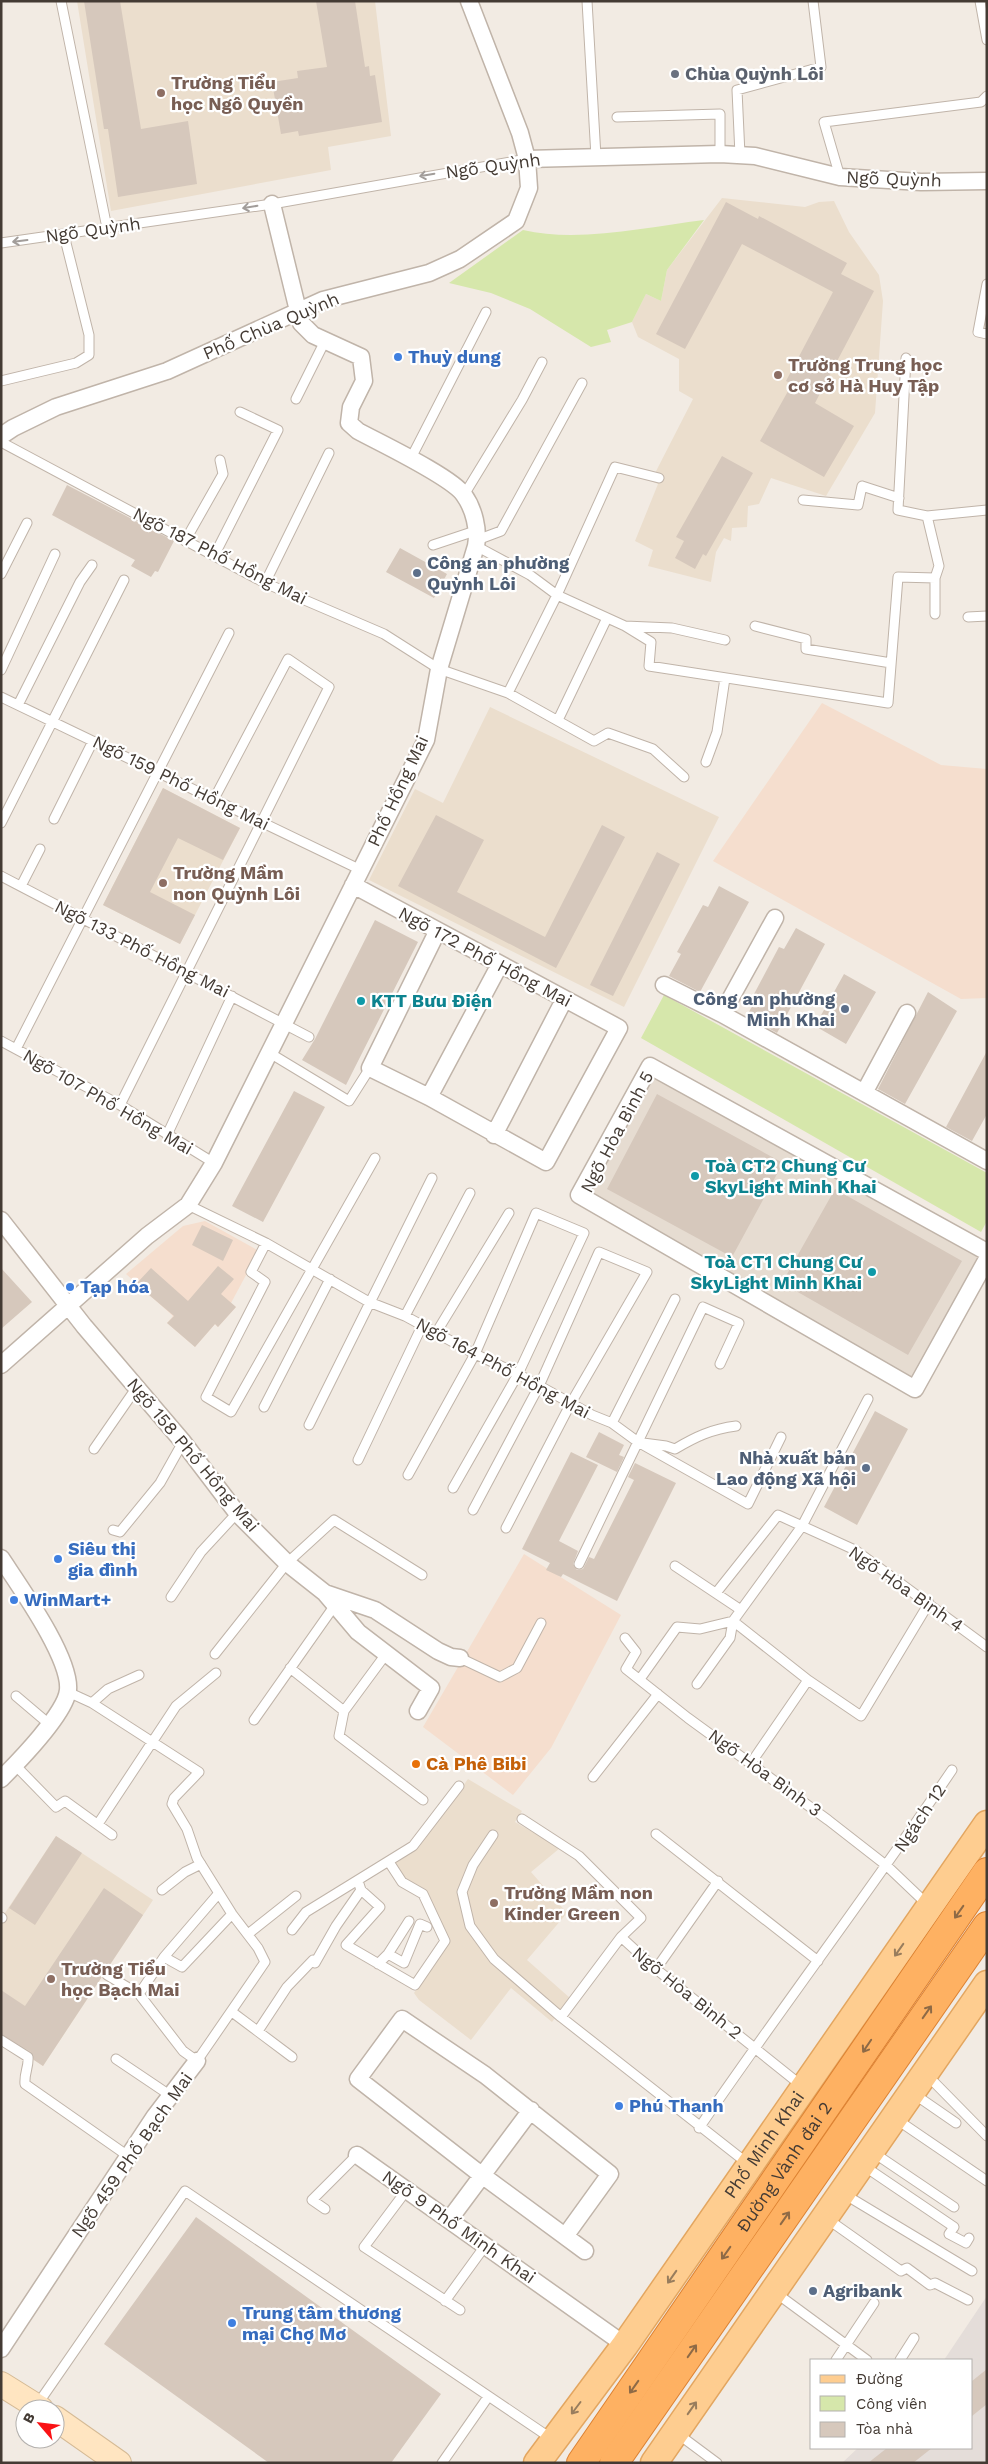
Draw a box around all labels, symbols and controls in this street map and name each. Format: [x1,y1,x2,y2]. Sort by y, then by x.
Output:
place label: Chùa Quỳnh Lôi [685,63,824,84]
marker: Chùa Quỳnh Lôi [669,68,681,80]
place label: Trường Tiểu học Ngô Quyền [171,72,304,114]
marker: Trường Tiểu học Ngô Quyền [155,87,167,99]
street label: Ngõ Quỳnh [444,148,542,183]
street label: Ngõ Quỳnh [846,166,942,191]
one-way arrow [419,171,435,180]
one-way arrow [242,202,258,212]
street label: Ngõ Quỳnh [44,212,142,247]
one-way arrow [12,236,28,246]
street label: Phố Chùa Quỳnh [200,287,342,364]
place label: Thuỳ dung [408,346,501,367]
marker: Thuỳ dung [392,351,404,363]
place label: Trường Trung học cơ sở Hà Huy Tập [788,354,943,396]
marker: Trường Trung học cơ sở Hà Huy Tập [772,369,784,381]
street label: Ngõ 187 Phố Hồng Mai [130,503,311,609]
place label: Công an phường Quỳnh Lôi [427,552,570,594]
marker: Công an phường Quỳnh Lôi [411,567,423,579]
street label: Ngõ 159 Phố Hồng Mai [89,731,273,834]
street label: Phố Hồng Mai [363,732,432,850]
place label: Trường Mầm non Quỳnh Lôi [173,862,300,904]
marker: Trường Mầm non Quỳnh Lôi [157,877,169,889]
street label: Ngõ 133 Phố Hồng Mai [51,895,233,1002]
street label: Ngõ 172 Phố Hồng Mai [395,902,575,1011]
place label: Công an phường Minh Khai [693,988,836,1030]
place label: KTT Bưu Điện [371,990,492,1011]
marker: KTT Bưu Điện [355,995,367,1007]
marker: Công an phường Minh Khai [839,1003,851,1015]
street label: Ngõ 107 Phố Hồng Mai [20,1044,197,1159]
street label: Ngõ Hòa Bình 5 [576,1067,657,1196]
place label: Toà CT2 Chung Cư SkyLight Minh Khai [705,1155,877,1197]
marker: Toà CT2 Chung Cư SkyLight Minh Khai [689,1170,701,1182]
place label: Toà CT1 Chung Cư SkyLight Minh Khai [690,1251,863,1293]
marker: Toà CT1 Chung Cư SkyLight Minh Khai [866,1266,878,1278]
place label: Tạp hóa [80,1276,150,1297]
marker: Tạp hóa [64,1281,76,1293]
street label: Ngõ 164 Phố Hồng Mai [413,1313,594,1422]
street label: Ngõ 158 Phố Hồng Mai [123,1374,264,1536]
place label: Nhà xuất bản Lao động Xã hội [716,1447,856,1489]
marker: Nhà xuất bản Lao động Xã hội [860,1462,872,1474]
place label: Siêu thị gia đình [68,1538,138,1580]
street label: Ngõ Hòa Bình 4 [845,1541,968,1636]
marker: Siêu thị gia đình [52,1553,64,1565]
place label: WinMart+ [24,1589,111,1610]
marker: WinMart+ [8,1594,20,1606]
street label: Ngõ Hòa Bình 3 [705,1724,826,1821]
place label: Cà Phê Bibi [426,1753,527,1774]
marker: Cà Phê Bibi [410,1758,422,1770]
street label: Ngách 12 [889,1780,950,1856]
place label: Trường Mầm non Kinder Green [504,1882,653,1924]
marker: Trường Mầm non Kinder Green [488,1897,500,1909]
one-way arrow [954,1905,964,1919]
street label: Ngõ Hòa Bình 2 [628,1942,746,2043]
one-way arrow [894,1943,904,1957]
place label: Trường Tiểu học Bạch Mai [61,1958,179,2000]
marker: Trường Tiểu học Bạch Mai [45,1973,57,1985]
one-way arrow [922,2005,932,2019]
one-way arrow [862,2039,872,2053]
street label: Ngõ 459 Phố Bạch Mai [67,2068,197,2241]
street label: Phố Minh Khai [719,2087,808,2202]
place label: Phú Thanh [629,2095,724,2116]
street label: Đường Vành đai 2 [732,2098,836,2236]
marker: Phú Thanh [613,2100,625,2112]
street label: Ngõ 9 Phố Minh Khai [379,2166,540,2287]
one-way arrow [780,2211,790,2225]
one-way arrow [721,2246,731,2260]
one-way arrow [667,2269,677,2283]
place label: Agribank [823,2280,903,2301]
marker: Agribank [807,2285,819,2297]
place label: Trung tâm thương mại Chợ Mơ [242,2302,402,2344]
marker: Trung tâm thương mại Chợ Mơ [226,2317,238,2329]
one-way arrow [687,2344,697,2358]
legend [810,2359,973,2449]
text: Đường [856,2370,903,2388]
one-way arrow [629,2379,639,2393]
text: Công viên [856,2395,927,2413]
north arrow [15,2399,65,2449]
one-way arrow [571,2401,582,2414]
one-way arrow [687,2402,697,2416]
text: B [19,2410,38,2426]
text: Tòa nhà [856,2420,913,2438]

